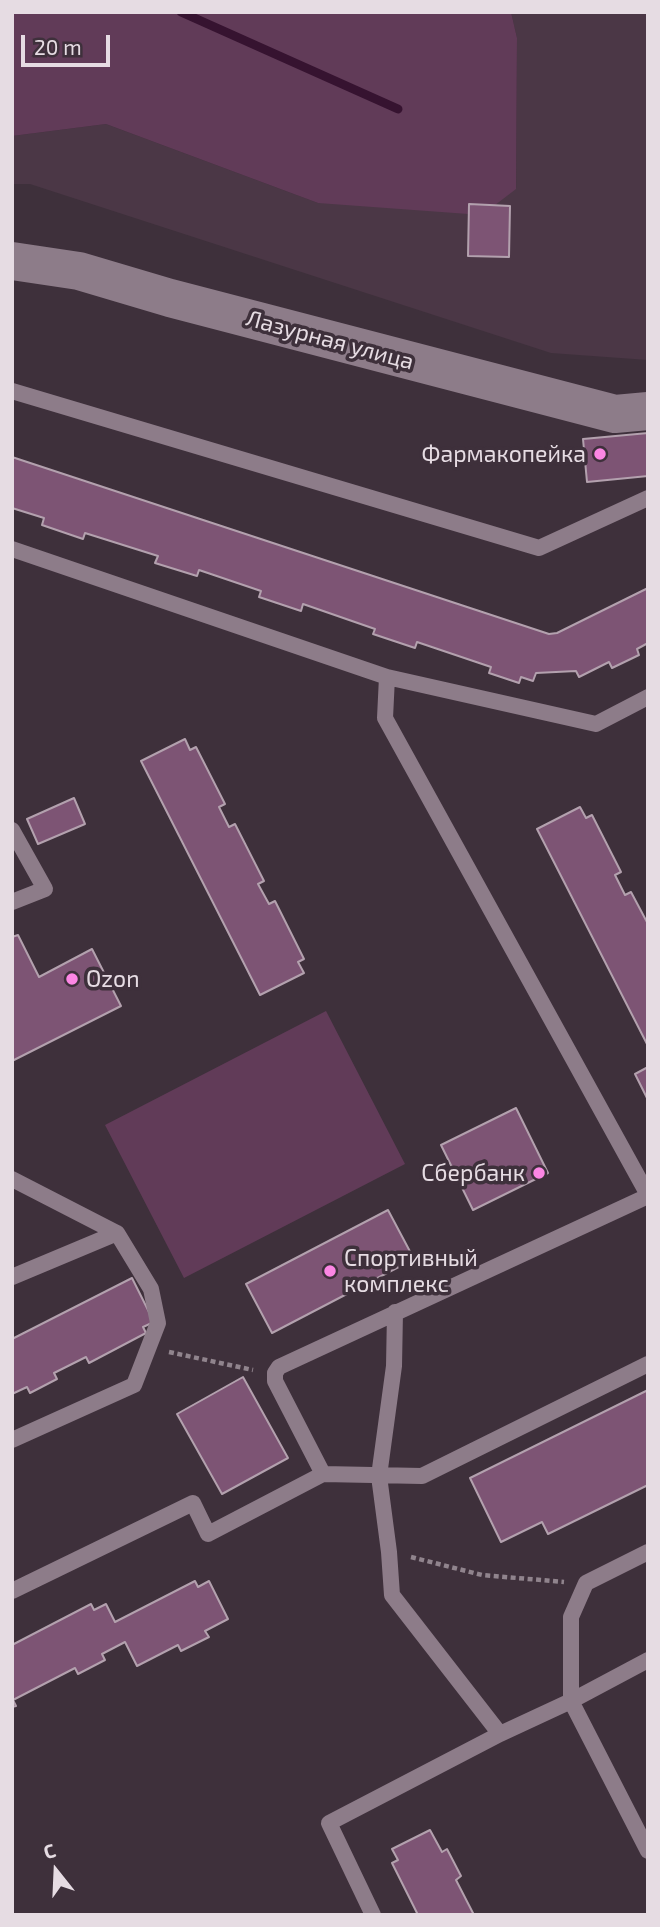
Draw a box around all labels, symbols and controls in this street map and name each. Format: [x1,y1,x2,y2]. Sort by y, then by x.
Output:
scale bar [24,21,114,65]
text: 20 m [34,34,82,59]
street label: Лазурная улица [243,304,417,376]
place label: Фармакопейка [422,440,586,468]
marker: Фармакопейка [592,446,608,462]
place label: Ozon [86,965,139,993]
marker: Ozon [64,971,80,987]
place label: Сбербанк [421,1159,525,1187]
marker: Сбербанк [531,1165,547,1181]
place label: Спортивный комплекс [344,1244,478,1298]
marker: Спортивный комплекс [322,1263,338,1279]
north arrow [21,1836,91,1906]
text: С [40,1838,58,1863]

